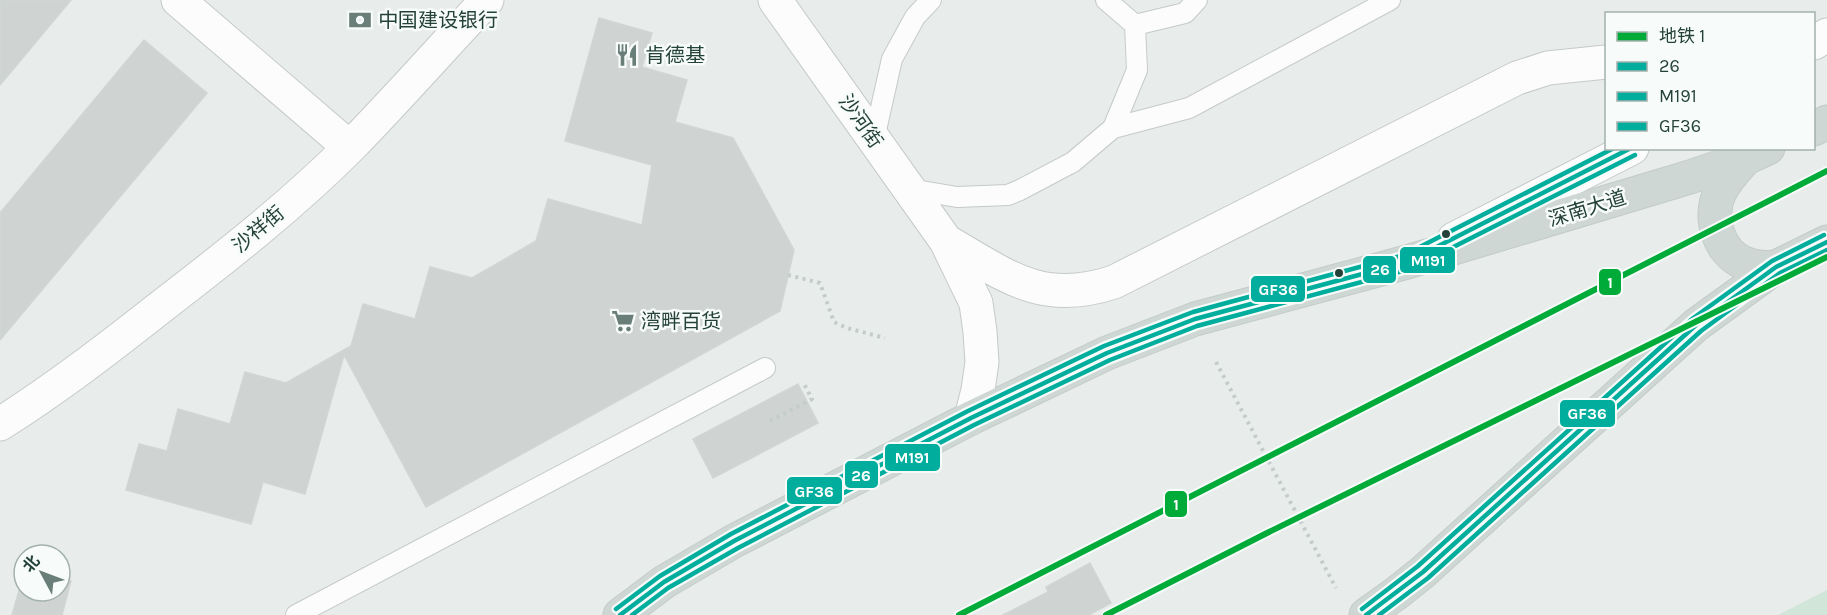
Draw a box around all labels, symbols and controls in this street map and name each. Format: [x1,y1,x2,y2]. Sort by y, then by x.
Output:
bank icon: 中国建设银行 [347,7,373,33]
place label: 中国建设银行 [378,9,498,32]
legend [1605,12,1815,150]
text: 地铁 1 [1659,25,1705,47]
restaurant icon: 肯德基 [614,42,640,68]
place label: 肯德基 [645,44,705,67]
text: 26 [1659,55,1680,77]
text: M191 [1659,85,1697,107]
street label: 沙河街 [834,90,887,152]
text: GF36 [1659,115,1701,137]
street label: 深南大道 [1546,186,1629,231]
street label: 沙祥街 [228,201,289,257]
unlabelled marker [1440,228,1452,240]
line badge: M191 [1399,246,1456,274]
text: M191 [1410,251,1446,270]
line badge: 26 [1362,255,1397,284]
text: 26 [1370,260,1390,279]
unlabelled marker [1333,267,1345,279]
line badge: 1 [1598,268,1622,296]
text: 1 [1607,273,1613,292]
line badge: GF36 [1250,275,1306,303]
text: GF36 [1258,280,1298,299]
supermarket icon: 湾畔百货 [610,308,636,334]
place label: 湾畔百货 [641,310,721,333]
line badge: GF36 [1559,399,1616,428]
text: GF36 [1567,404,1607,423]
line badge: M191 [884,443,941,472]
text: M191 [894,448,930,467]
line badge: 26 [844,460,879,489]
text: 26 [851,466,871,485]
line badge: GF36 [786,476,843,505]
text: GF36 [794,482,834,501]
line badge: 1 [1164,490,1188,518]
text: 1 [1173,495,1179,514]
north arrow [12,543,72,603]
text: 北 [19,551,43,576]

